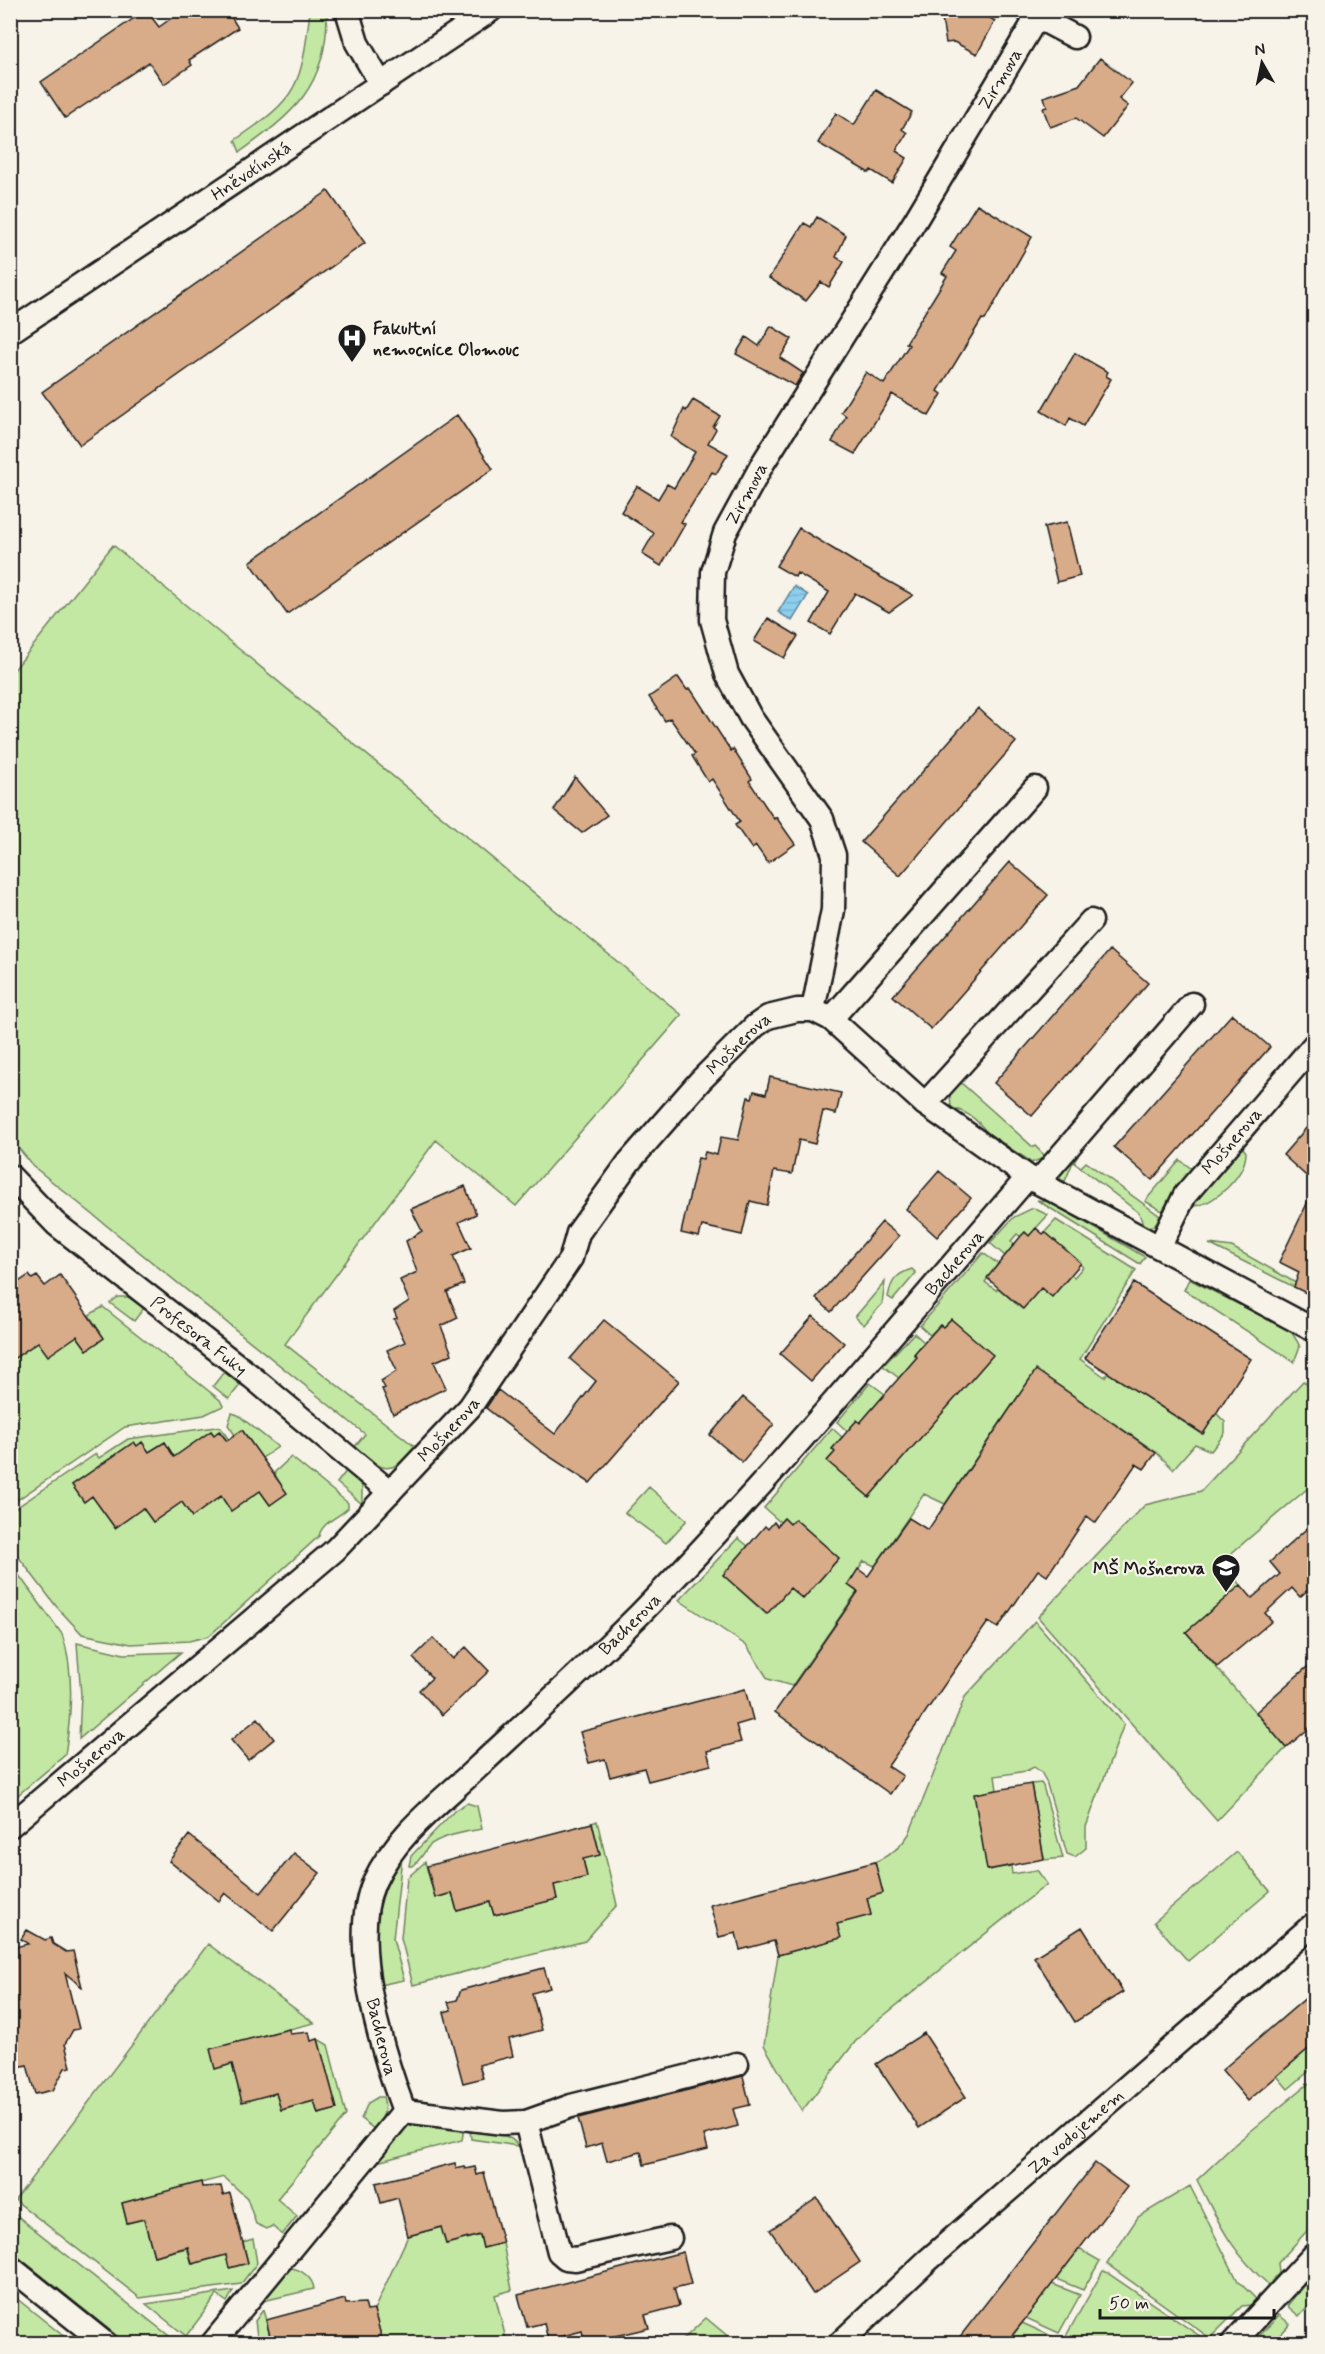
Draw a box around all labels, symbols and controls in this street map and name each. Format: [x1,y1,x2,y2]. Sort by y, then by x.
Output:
north arrow [1232,33,1292,93]
text: N [1253,38,1267,61]
street label: Zirmova [973,44,1028,115]
street label: Hněvotínská [207,136,296,207]
place label: Fakultní nemocnice Olomouc [373,317,519,362]
hospital icon: Fakultní nemocnice Olomouc [336,322,368,364]
street label: Zirmova [720,459,774,530]
street label: Mošnerova [701,1007,776,1081]
street label: Mošnerova [1197,1103,1268,1180]
street label: Bacherova [920,1225,990,1301]
street label: Profesora Fuky [145,1291,252,1382]
street label: Mošnerova [413,1393,486,1468]
school or university icon: MŠ Mošnerova [1210,1552,1242,1594]
place label: MŠ Mošnerova [1093,1557,1205,1581]
street label: Bacherova [594,1588,667,1661]
street label: Mošnerova [53,1723,130,1794]
street label: Bacherova [360,1996,402,2079]
street label: Za vodojemem [1023,2084,1129,2181]
scale bar [1100,2282,1274,2320]
text: 50 m [1109,2292,1149,2316]

